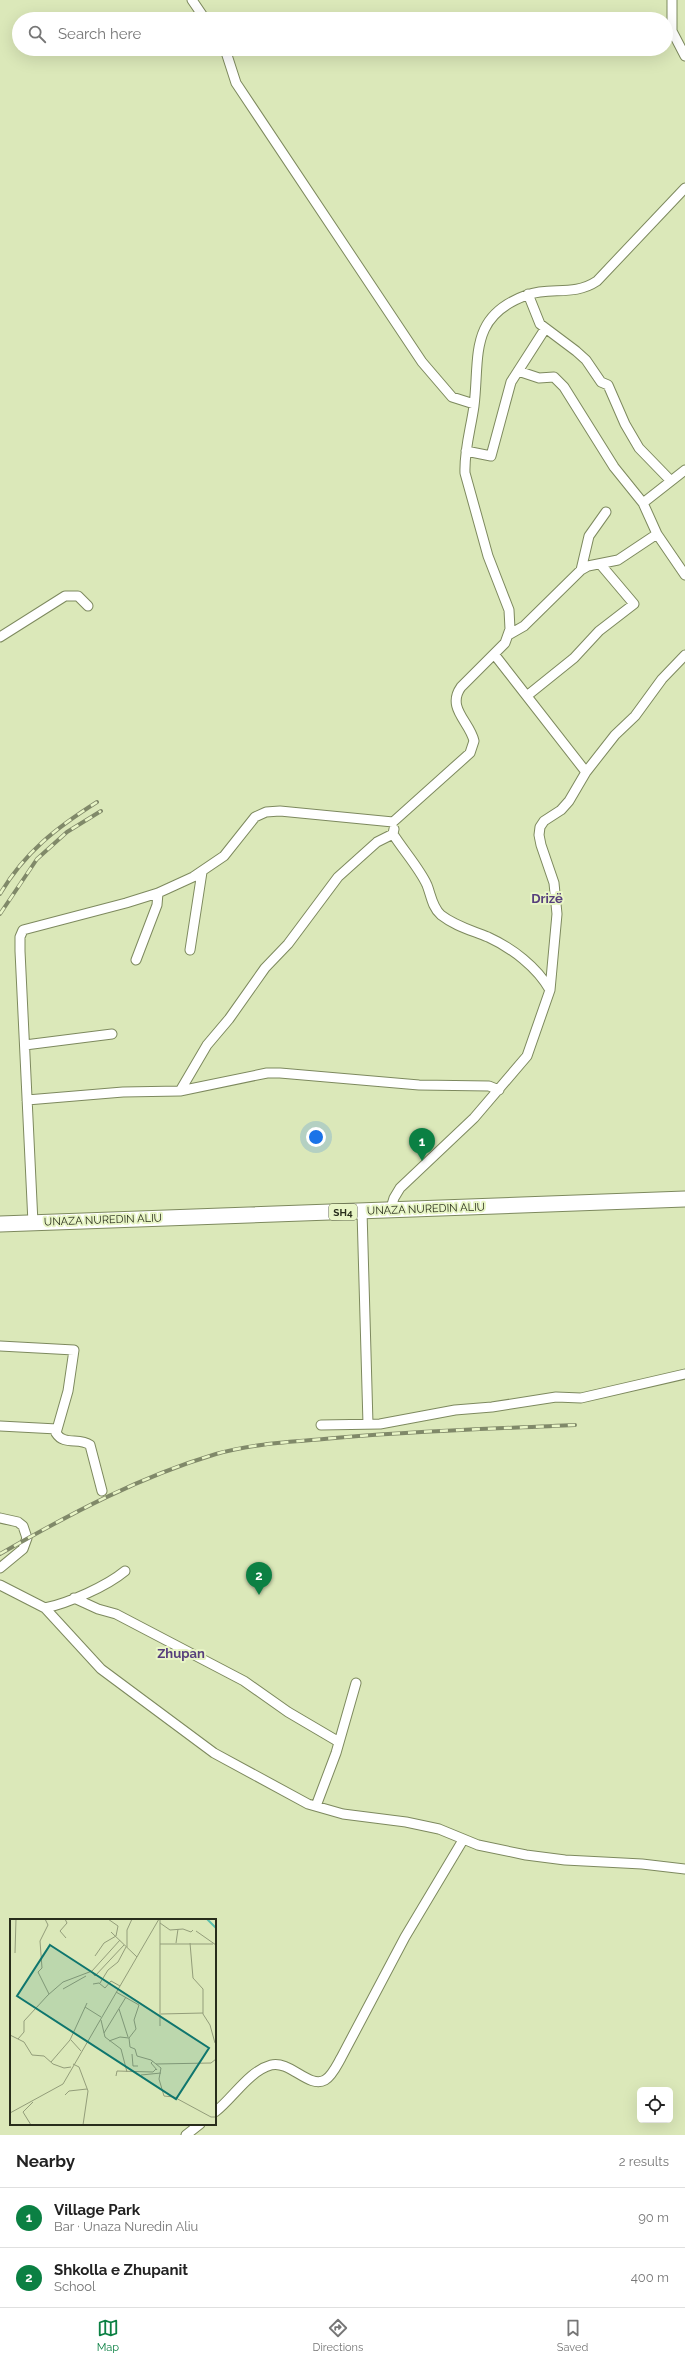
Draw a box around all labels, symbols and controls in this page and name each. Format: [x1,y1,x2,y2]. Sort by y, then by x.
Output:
search box [12,12,673,56]
icon: search [26,23,48,45]
text: Search here [58,25,141,43]
district label: Drizë [531,891,563,906]
your location [306,1127,326,1147]
pin: 1 [409,1128,435,1161]
street label: UNAZA NUREDIN ALIU [367,1200,485,1218]
road number: SH4 [329,1204,357,1220]
street label: UNAZA NUREDIN ALIU [44,1211,162,1229]
pin: 2 [246,1562,272,1595]
district label: Zhupan [157,1646,205,1661]
inset map [10,1919,216,2125]
map controls [637,2087,673,2123]
button: locate [637,2087,673,2123]
text: Nearby [16,2151,75,2171]
text: 2 results [619,2154,669,2169]
text: Village Park [54,2201,140,2219]
text: 1 [26,2210,32,2225]
text: 90 m [638,2210,669,2225]
text: Bar · Unaza Nuredin Aliu [54,2219,198,2234]
text: Shkolla e Zhupanit [54,2261,188,2279]
text: 2 [25,2270,33,2285]
text: 400 m [631,2270,669,2285]
text: School [54,2279,96,2294]
tab: Map [97,2317,119,2354]
tab: Directions [313,2317,363,2354]
tab: Saved [557,2317,588,2354]

